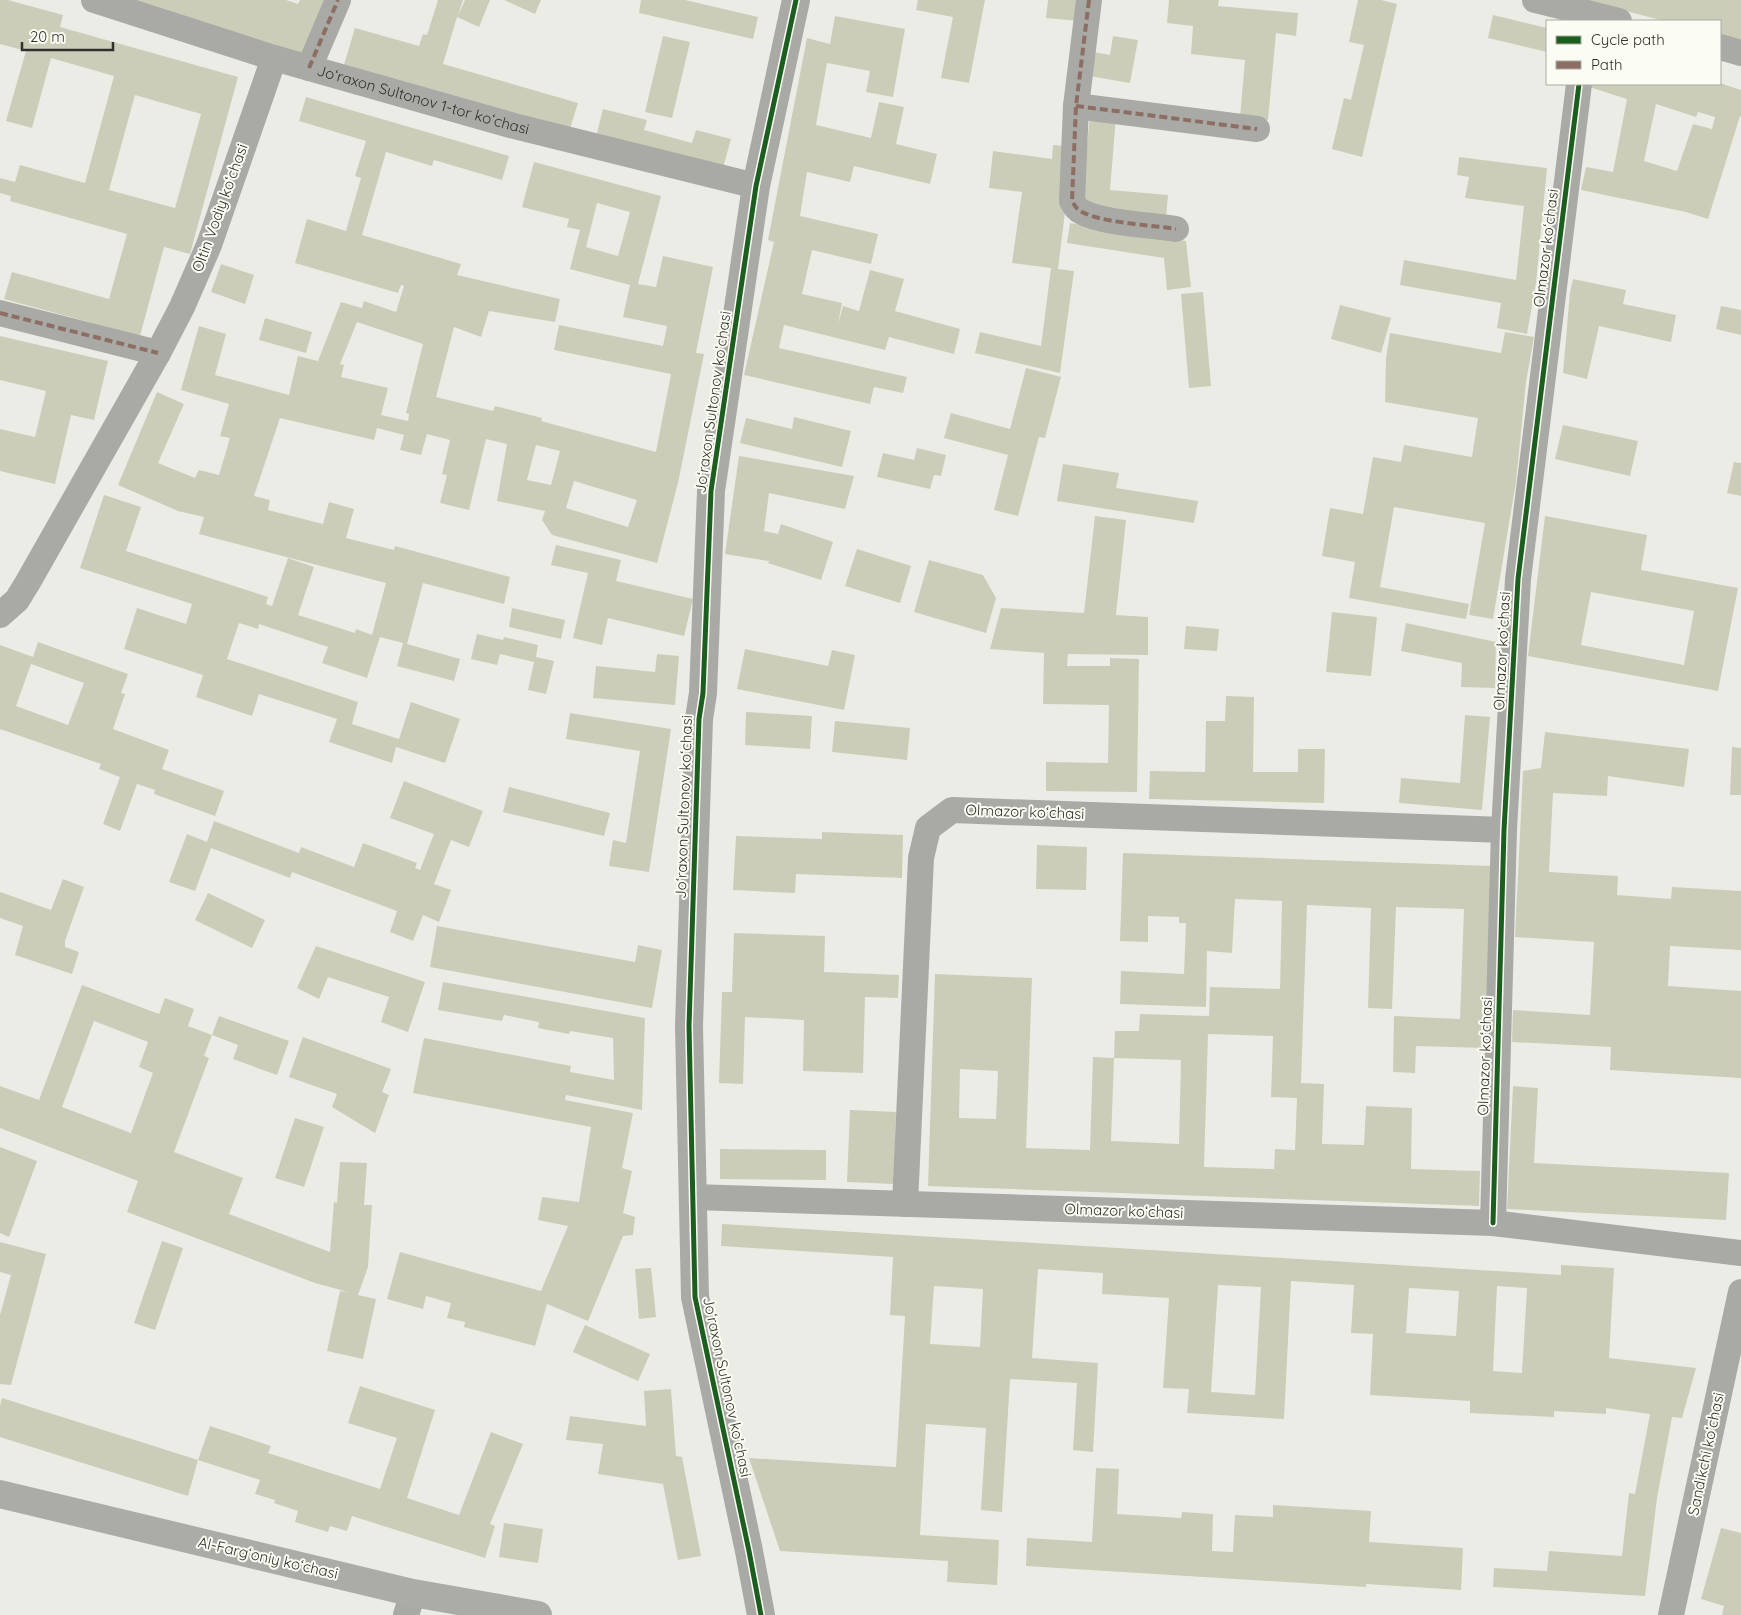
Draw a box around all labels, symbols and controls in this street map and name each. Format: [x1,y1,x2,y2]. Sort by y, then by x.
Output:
scale bar [22,20,114,52]
legend [1546,20,1721,85]
text: 20 m [30,27,65,46]
text: Cycle path [1591,30,1665,49]
text: Path [1591,55,1623,74]
street label: Jo‘raxon Sultonov 1-tor ko‘chasi [315,61,531,138]
street label: Oltin Vodiy koʻchasi [188,141,252,274]
street label: Olmazor koʻchasi [1529,188,1562,308]
street label: Joʻraxon Sultonov koʻchasi [690,310,735,494]
street label: Olmazor koʻchasi [1489,591,1514,711]
street label: Joʻraxon Sultonov koʻchasi [671,715,696,899]
street label: Olmazor koʻchasi [965,800,1085,823]
street label: Olmazor koʻchasi [1473,996,1496,1116]
street label: Olmazor koʻchasi [1064,1199,1184,1222]
street label: Joʻraxon Sultonov koʻchasi [699,1295,756,1479]
street label: Sandikchi koʻchasi [1683,1391,1728,1517]
street label: Al-Fargʻoniy koʻchasi [196,1532,340,1583]

